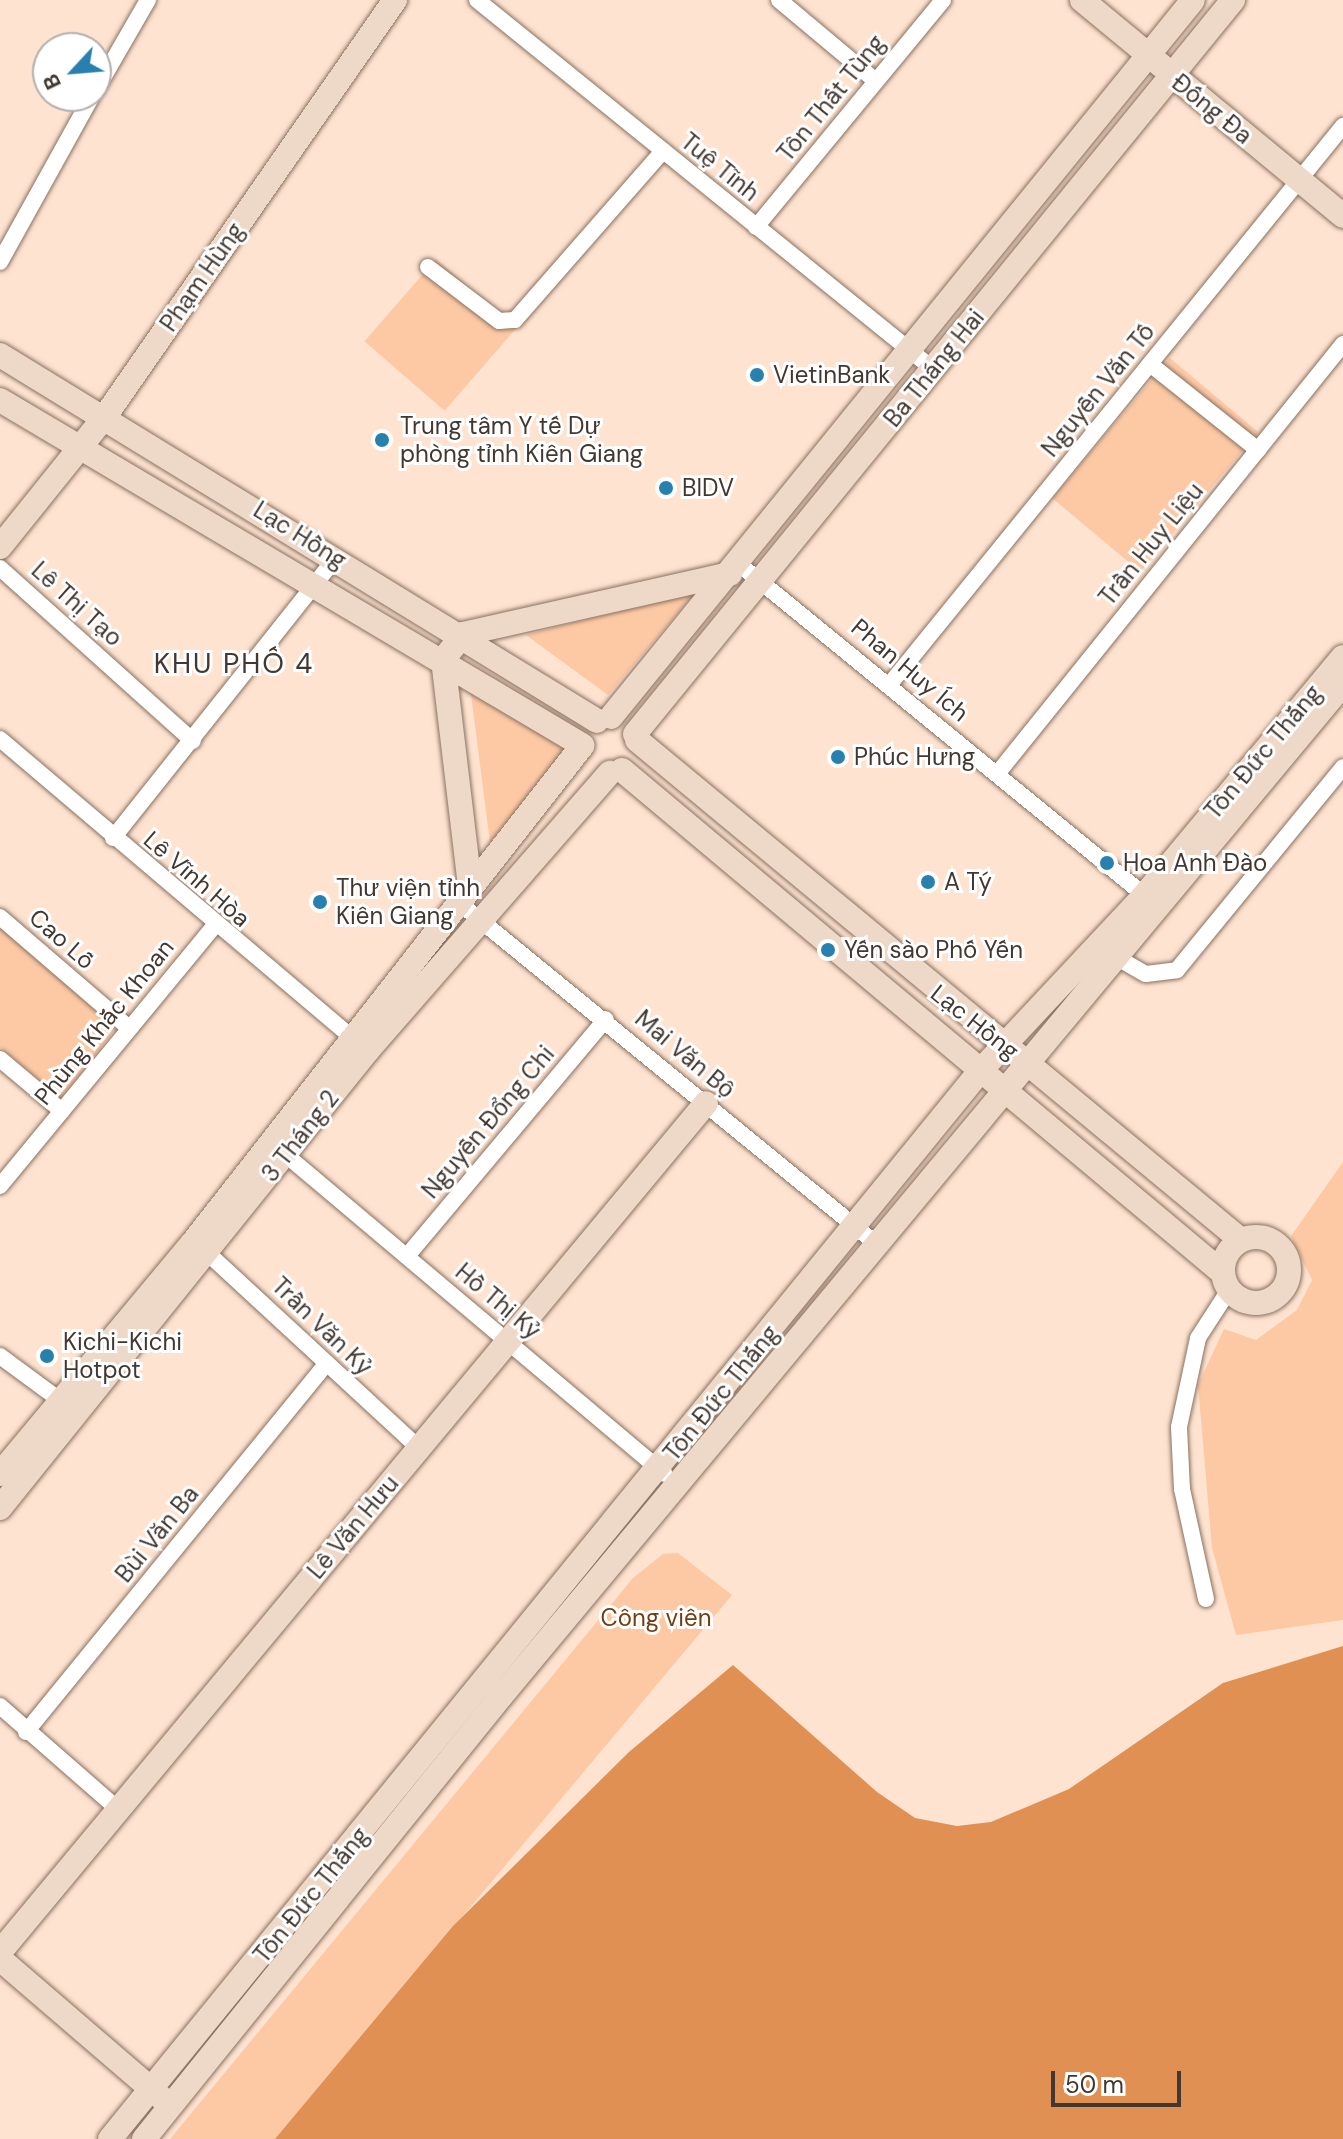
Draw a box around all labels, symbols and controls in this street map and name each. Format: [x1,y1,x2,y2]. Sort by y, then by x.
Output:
street label: Tôn Thất Tùng [771,29,891,167]
north arrow [32,32,112,112]
street label: Đống Đa [1166,68,1258,150]
text: B [36,69,68,95]
street label: Tuệ Tĩnh [675,127,765,207]
street label: Phạm Hùng [154,217,250,337]
street label: Ba Tháng Hai [878,303,990,433]
street label: Nguyễn Văn Tố [1035,318,1161,462]
place label: VietinBank [773,361,890,389]
marker: VietinBank [748,366,766,384]
place label: Trung tâm Y tế Dự phòng tỉnh Kiên Giang [400,412,643,468]
marker: Trung tâm Y tế Dự phòng tỉnh Kiên Giang [371,429,393,451]
place label: BIDV [682,474,734,502]
street label: Trần Huy Liệu [1093,477,1209,611]
marker: BIDV [657,479,675,497]
street label: Lạc Hồng [248,495,352,575]
street label: Lê Thị Tạo [26,556,128,652]
street label: Phan Huy Ích [846,613,974,727]
district label: KHU PHỐ 4 [154,647,314,681]
street label: Tôn Đức Thắng [1198,679,1328,825]
place label: Phúc Hưng [854,743,975,771]
marker: Phúc Hưng [829,748,847,766]
street label: Lê Vĩnh Hòa [138,825,256,933]
place label: Hoa Anh Đào [1123,849,1267,877]
marker: Hoa Anh Đào [1098,854,1116,872]
place label: A Tý [944,868,992,896]
marker: A Tý [919,873,937,891]
place label: Thư viện tỉnh Kiên Giang [336,874,480,930]
marker: Thư viện tỉnh Kiên Giang [311,893,329,911]
street label: Cao Lỗ [23,903,101,975]
street label: Phùng Khắc Khoan [28,933,180,1111]
place label: Yến sào Phố Yến [844,936,1023,964]
marker: Yến sào Phố Yến [819,941,837,959]
street label: Lạc Hồng [925,979,1025,1065]
street label: Mai Văn Bộ [629,1004,741,1104]
street label: Nguyễn Đổng Chi [416,1040,560,1204]
street label: 3 Tháng 2 [255,1084,345,1188]
street label: Hồ Thị Kỷ [450,1257,546,1345]
street label: Trần Văn Kỷ [266,1271,378,1381]
street label: Tôn Đức Thắng [657,1319,785,1467]
place label: Kichi-Kichi Hotpot [63,1328,182,1384]
marker: Kichi-Kichi Hotpot [38,1347,56,1365]
street label: Lê Văn Hưu [301,1469,405,1585]
street label: Bùi Văn Ba [109,1480,205,1588]
park label: Công viên [601,1604,711,1632]
street label: Tôn Đức Thắng [247,1821,375,1969]
scale bar [1055,2055,1185,2105]
text: 50 m [1065,2069,1124,2100]

